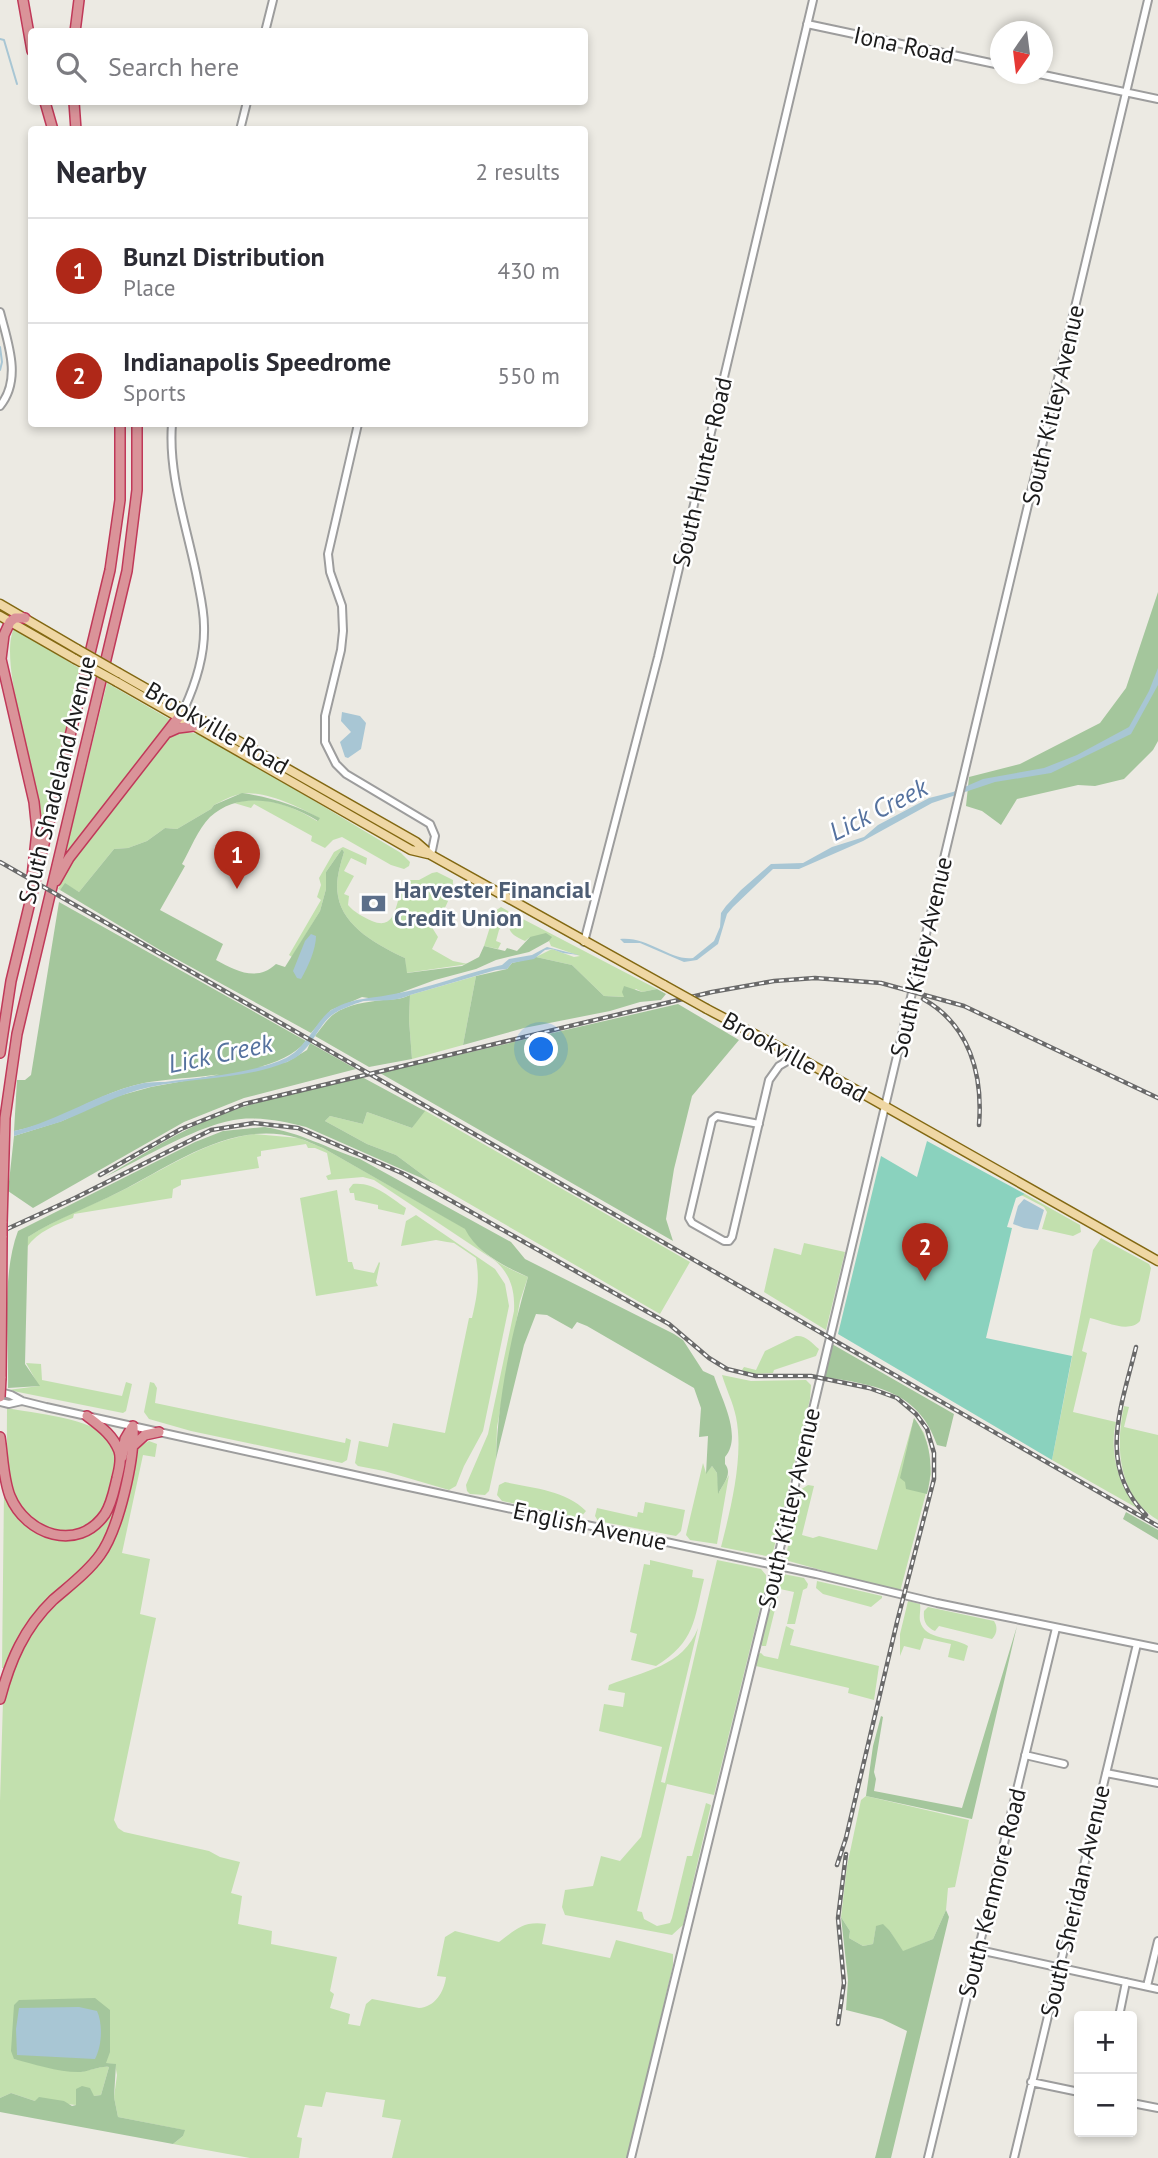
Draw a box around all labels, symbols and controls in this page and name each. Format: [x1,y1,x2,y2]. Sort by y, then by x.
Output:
street label: Iona Road [851,19,957,71]
north arrow [990,21,1053,84]
search box [28,28,588,105]
icon: search [52,48,90,86]
text: Search here [108,50,239,83]
text: Nearby [56,152,146,191]
text: 2 results [476,157,560,186]
text: Bunzl Distribution [123,240,325,273]
text: 1 [72,256,86,285]
text: 430 m [498,256,560,285]
text: Place [123,273,176,302]
street label: South Kitley Avenue [1015,302,1091,508]
text: Indianapolis Speedrome [123,345,391,378]
text: 2 [72,361,86,390]
text: 550 m [498,361,560,390]
street label: South Hunter Road [665,374,739,570]
text: Sports [123,378,186,407]
street label: South Shadeland Avenue [11,653,103,907]
street label: Brookville Road [140,674,294,782]
water label: Lick Creek [823,770,934,848]
pin: 1 [214,831,260,889]
street label: South Kitley Avenue [883,854,959,1060]
place label: Harvester Financial Credit Union [394,874,592,933]
bank icon: Harvester Financial Credit Union [360,889,388,917]
street label: Brookville Road [717,1004,873,1110]
water label: Lick Creek [165,1026,277,1080]
your location [524,1032,558,1066]
pin: 2 [902,1223,948,1281]
street label: South Kitley Avenue [751,1405,827,1611]
street label: English Avenue [510,1495,670,1557]
street label: South Sheridan Avenue [1033,1782,1117,2020]
street label: South Kenmore Road [951,1785,1033,2001]
map controls [1074,2011,1137,2137]
button: + [1074,2011,1137,2074]
button: − [1074,2074,1137,2137]

